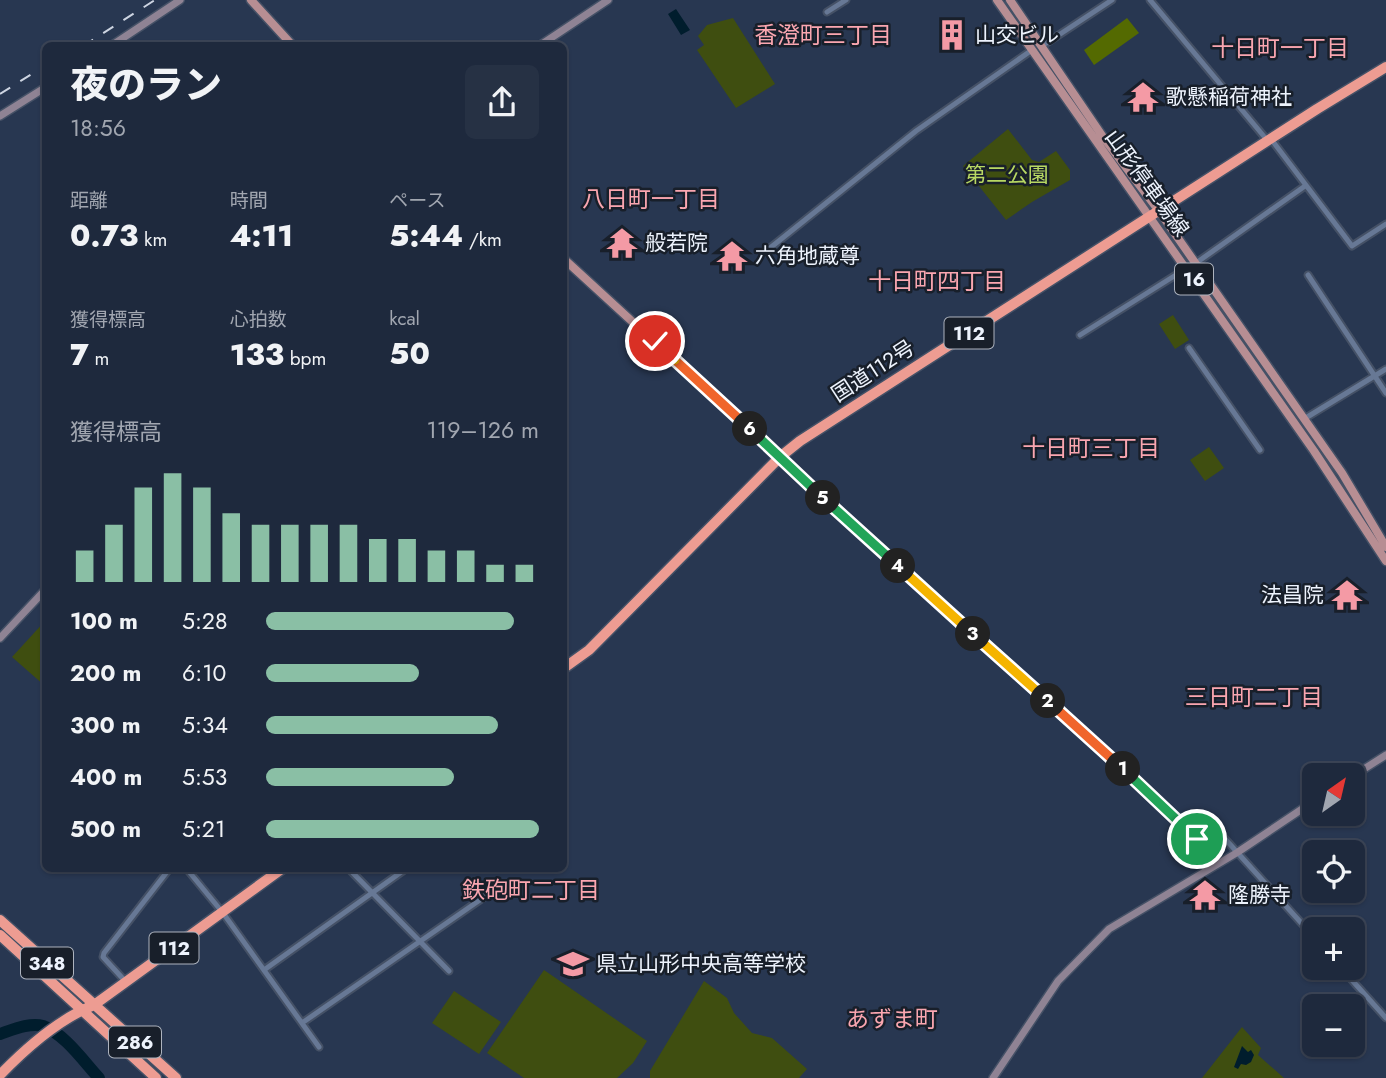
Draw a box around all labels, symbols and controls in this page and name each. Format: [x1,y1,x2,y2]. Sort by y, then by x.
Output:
district label: 香澄町三丁目 [754,18,892,52]
building icon: 山交ビル [935,18,969,52]
place label: 山交ビル [975,20,1059,50]
district label: 十日町一丁目 [1211,31,1349,65]
text: 夜のラン [70,57,222,112]
button: share [465,65,539,139]
temple icon: 歌懸稲荷神社 [1126,80,1160,114]
place label: 歌懸稲荷神社 [1166,82,1292,112]
text: 18:56 [70,111,126,145]
street label: 山形停車場線 [1098,123,1196,243]
park label: 第二公園 [965,160,1049,190]
district label: 八日町一丁目 [582,182,720,216]
text: 距離 [70,187,108,214]
text: 時間 [230,187,268,214]
text: ペース [389,187,445,214]
text: 0.73 [70,214,138,257]
text: 4:11 [230,214,293,257]
text: 5:44 [389,214,463,257]
text: km [138,226,167,253]
text: /km [463,226,502,253]
temple icon: 般若院 [605,226,639,260]
place label: 般若院 [645,228,708,258]
temple icon: 六角地蔵尊 [715,239,749,273]
place label: 六角地蔵尊 [755,241,860,271]
district label: 十日町四丁目 [868,264,1006,298]
road number: 16 [1175,264,1213,294]
text: kcal [389,305,420,332]
text: 獲得標高 [70,306,146,333]
text: 心拍数 [230,306,287,333]
pin [625,311,685,371]
road number: 112 [944,318,993,348]
icon: check [636,322,674,360]
text: 50 [389,332,430,375]
text: 7 [70,333,89,376]
text: 133 [230,333,284,376]
street label: 国道112号 [825,333,921,409]
text: m [89,345,109,372]
text: bpm [284,345,326,372]
pin: 6 [732,412,768,446]
text: 119–126 m [427,413,539,447]
text: 獲得標高 [70,415,162,449]
text: 6 [743,415,756,442]
district label: 十日町三丁目 [1022,431,1160,465]
pin: 5 [806,480,840,516]
text: 5 [816,484,829,511]
pin: 4 [880,548,916,584]
text: 4 [891,552,904,579]
temple icon: 法昌院 [1330,578,1364,612]
place label: 法昌院 [1261,580,1324,610]
text: 100 m [70,604,138,638]
text: 5:28 [182,604,228,638]
pin: 3 [956,616,990,652]
text: 3 [967,620,978,647]
text: 200 m [70,656,141,690]
text: 6:10 [182,656,226,690]
district label: 三日町二丁目 [1185,680,1323,714]
pin: 2 [1030,684,1066,718]
text: 2 [1041,687,1054,714]
text: 300 m [70,708,141,742]
text: 5:34 [182,708,228,742]
pin: 1 [1106,752,1140,786]
text: 1 [1118,755,1127,782]
text: 400 m [70,760,142,794]
text: 5:53 [182,760,227,794]
north arrow [1302,763,1365,826]
map controls [1302,763,1365,1057]
pin [1167,809,1227,869]
text: 500 m [70,812,141,846]
text: 5:21 [182,812,225,846]
icon: arrive [1178,820,1216,858]
button: locate [1302,840,1365,903]
district label: 鉄砲町二丁目 [462,873,600,907]
temple icon: 隆勝寺 [1188,878,1222,912]
place label: 隆勝寺 [1228,880,1291,910]
button: + [1302,917,1365,980]
road number: 112 [150,932,198,964]
school or university icon: 県立山形中央高等学校 [556,947,590,981]
road number: 348 [21,948,73,979]
place label: 県立山形中央高等学校 [596,949,806,979]
button: − [1302,994,1365,1057]
district label: あずま町 [846,1002,938,1036]
road number: 286 [109,1026,161,1058]

